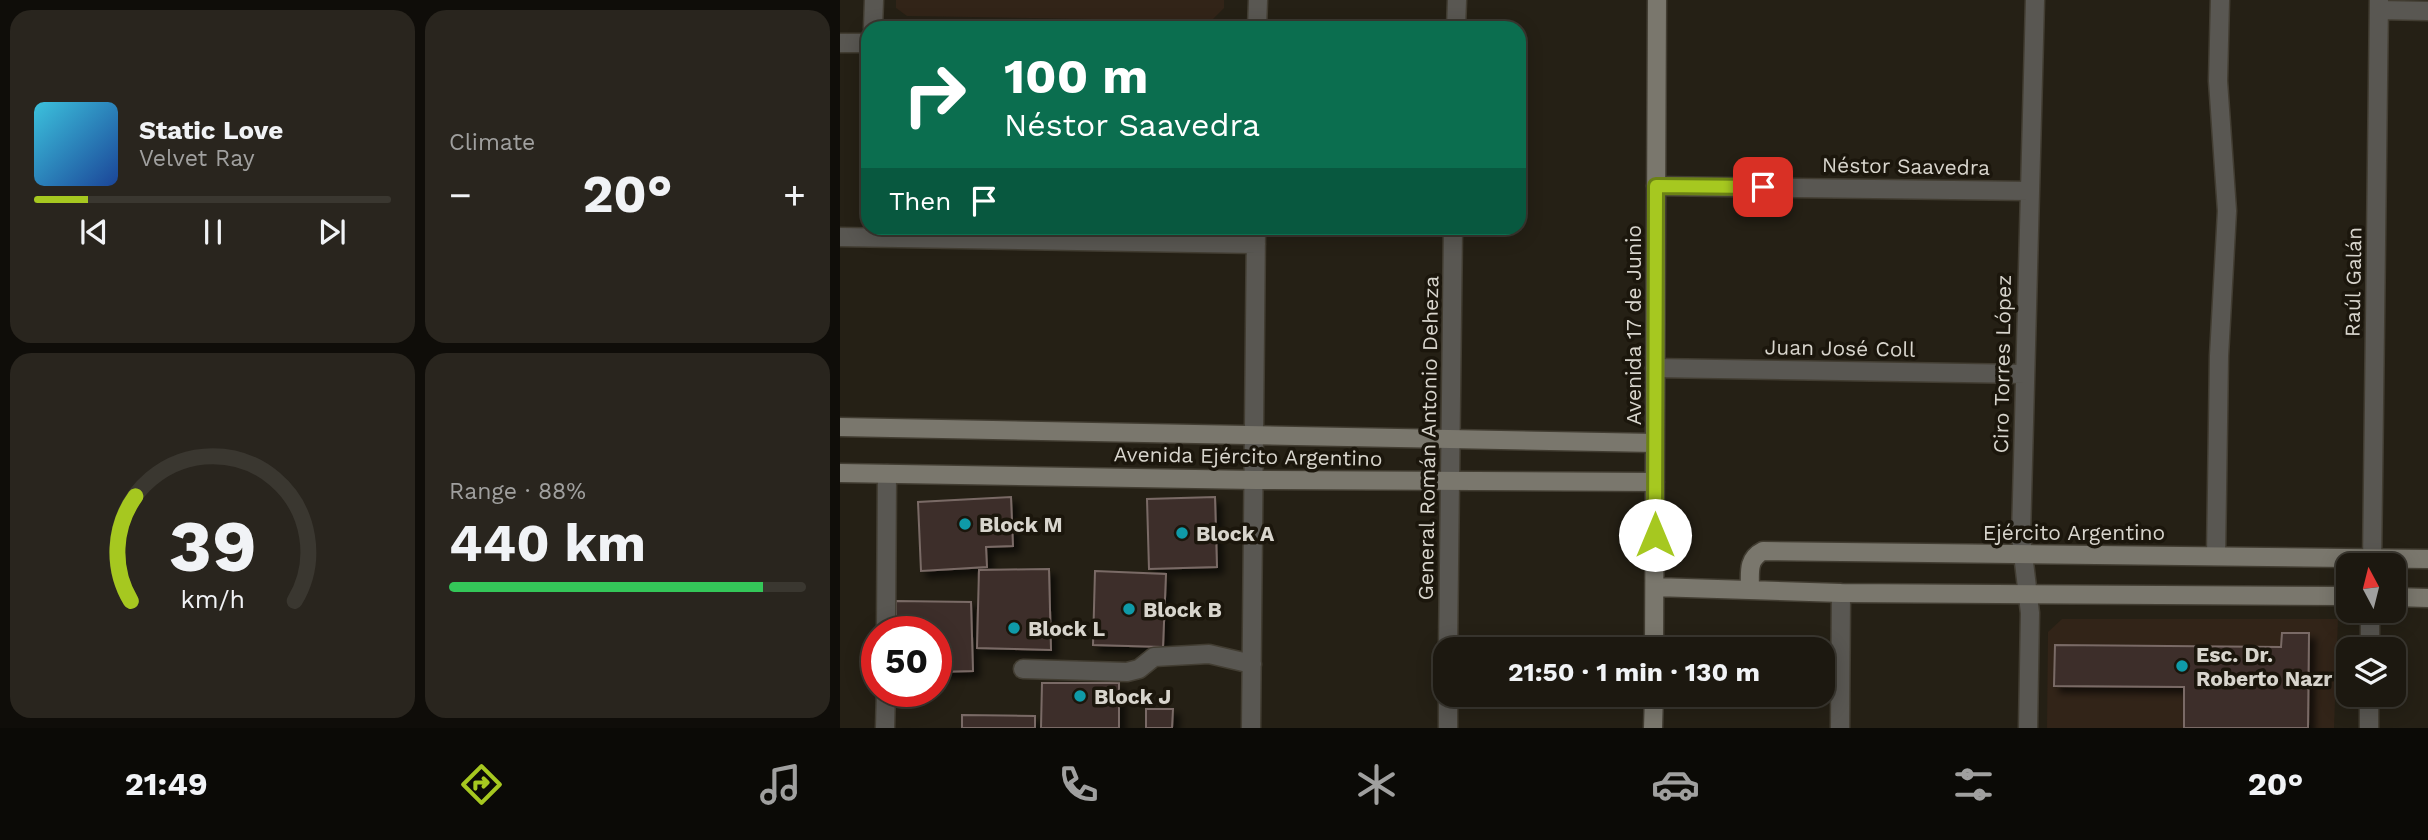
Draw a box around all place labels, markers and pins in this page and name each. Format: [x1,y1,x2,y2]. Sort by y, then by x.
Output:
pin [1733,157,1793,217]
place label: Block M [979,512,1063,537]
marker: Block M [957,516,973,532]
place label: Block A [1196,521,1275,546]
marker: Block A [1174,525,1190,541]
place label: Block B [1143,597,1222,622]
marker: Block B [1121,601,1137,617]
place label: Block L [1028,616,1105,641]
marker: Block L [1006,620,1022,636]
place label: Esc. Dr. Roberto Nazr [2196,642,2332,691]
marker: Esc. Dr. Roberto Nazr [2174,658,2190,674]
place label: Block J [1094,684,1171,709]
marker: Block J [1072,688,1088,704]

